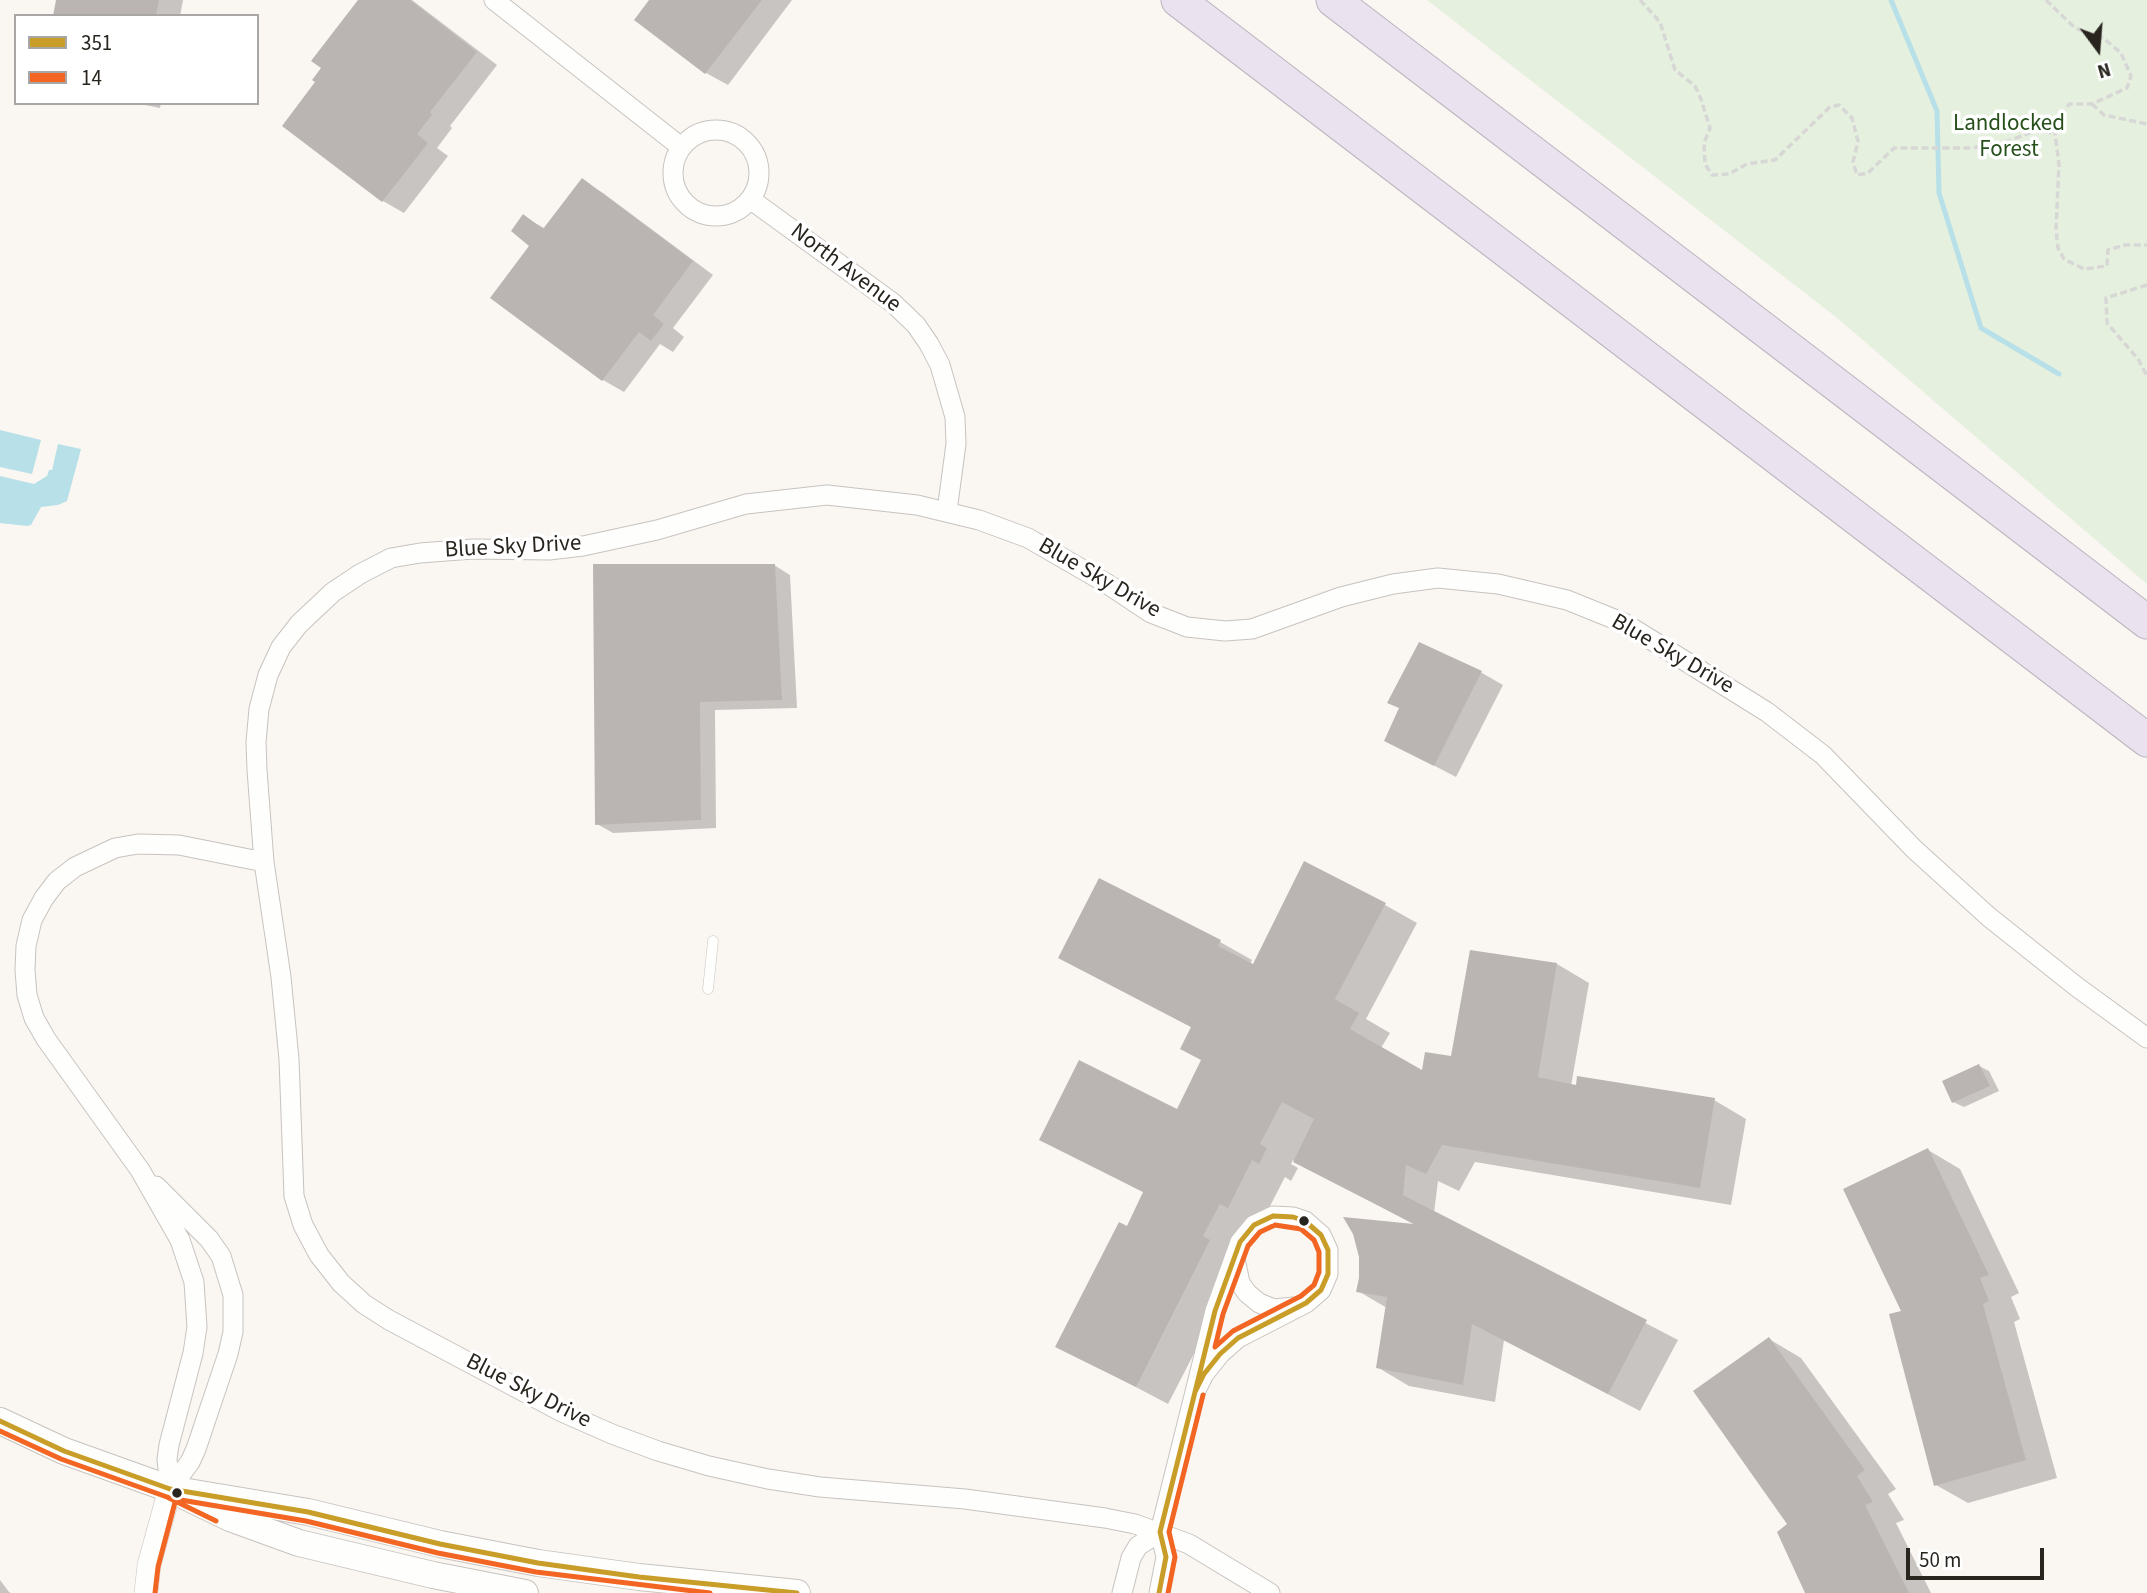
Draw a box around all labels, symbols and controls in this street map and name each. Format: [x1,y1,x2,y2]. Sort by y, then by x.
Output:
legend [14,14,259,105]
north arrow [2063,14,2133,84]
text: 351 [81,28,112,58]
text: N [2094,55,2114,84]
text: 14 [81,63,102,93]
park label: Landlocked Forest [1953,111,2065,165]
street label: North Avenue [784,219,906,319]
street label: Blue Sky Drive [444,531,582,565]
street label: Blue Sky Drive [1033,533,1165,625]
street label: Blue Sky Drive [1606,609,1738,701]
unlabelled marker [1297,1214,1311,1228]
street label: Blue Sky Drive [461,1349,595,1435]
unlabelled marker [170,1486,184,1500]
scale bar [1909,1534,2047,1578]
text: 50 m [1919,1545,1961,1575]

